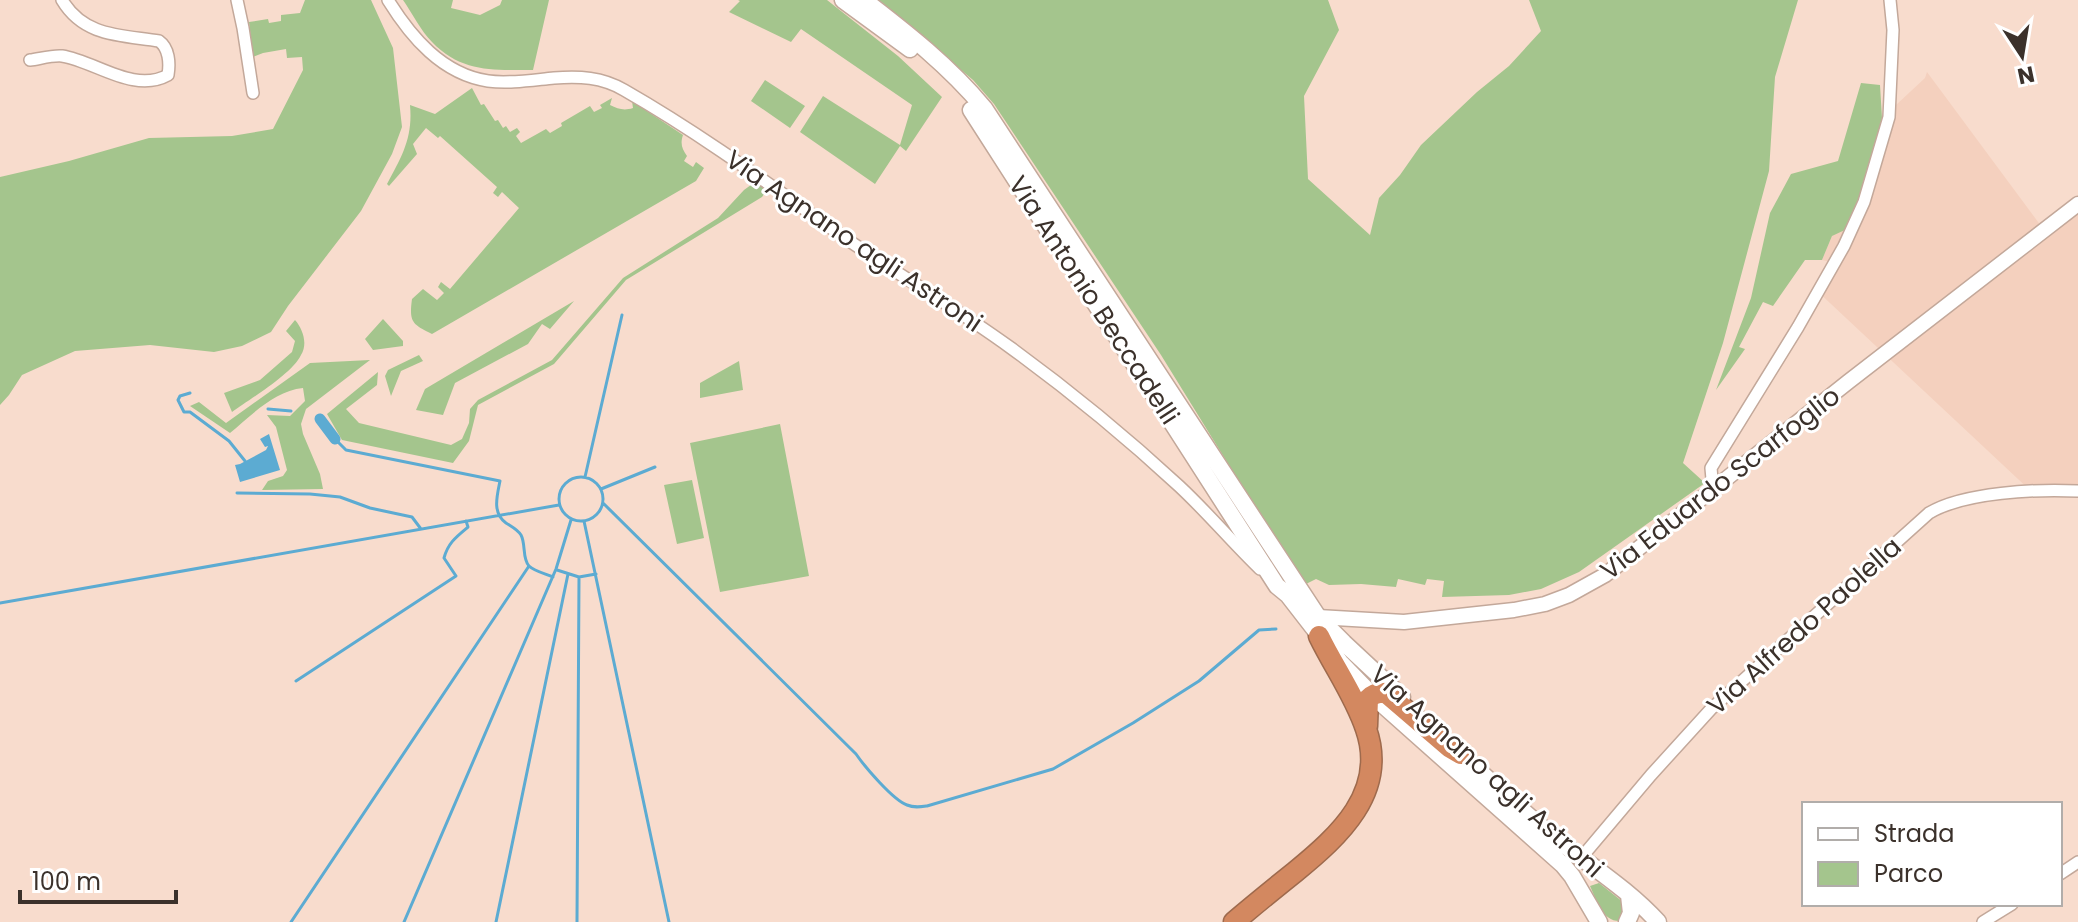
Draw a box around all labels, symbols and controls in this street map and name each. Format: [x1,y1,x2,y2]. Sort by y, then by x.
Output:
north arrow [1982,16,2062,96]
text: N [2015,58,2037,92]
street label: Via Agnano agli Astroni [718,141,990,341]
street label: Via Antonio Beccadelli [1000,169,1188,431]
street label: Via Eduardo Scarfoglio [1593,378,1847,588]
street label: Via Alfredo Paolella [1699,529,1909,723]
street label: Via Agnano agli Astroni [1362,656,1612,886]
legend [1802,802,2062,906]
text: Strada [1874,817,1954,850]
scale bar [20,854,176,904]
text: Parco [1874,857,1943,890]
text: 100 m [32,865,101,898]

